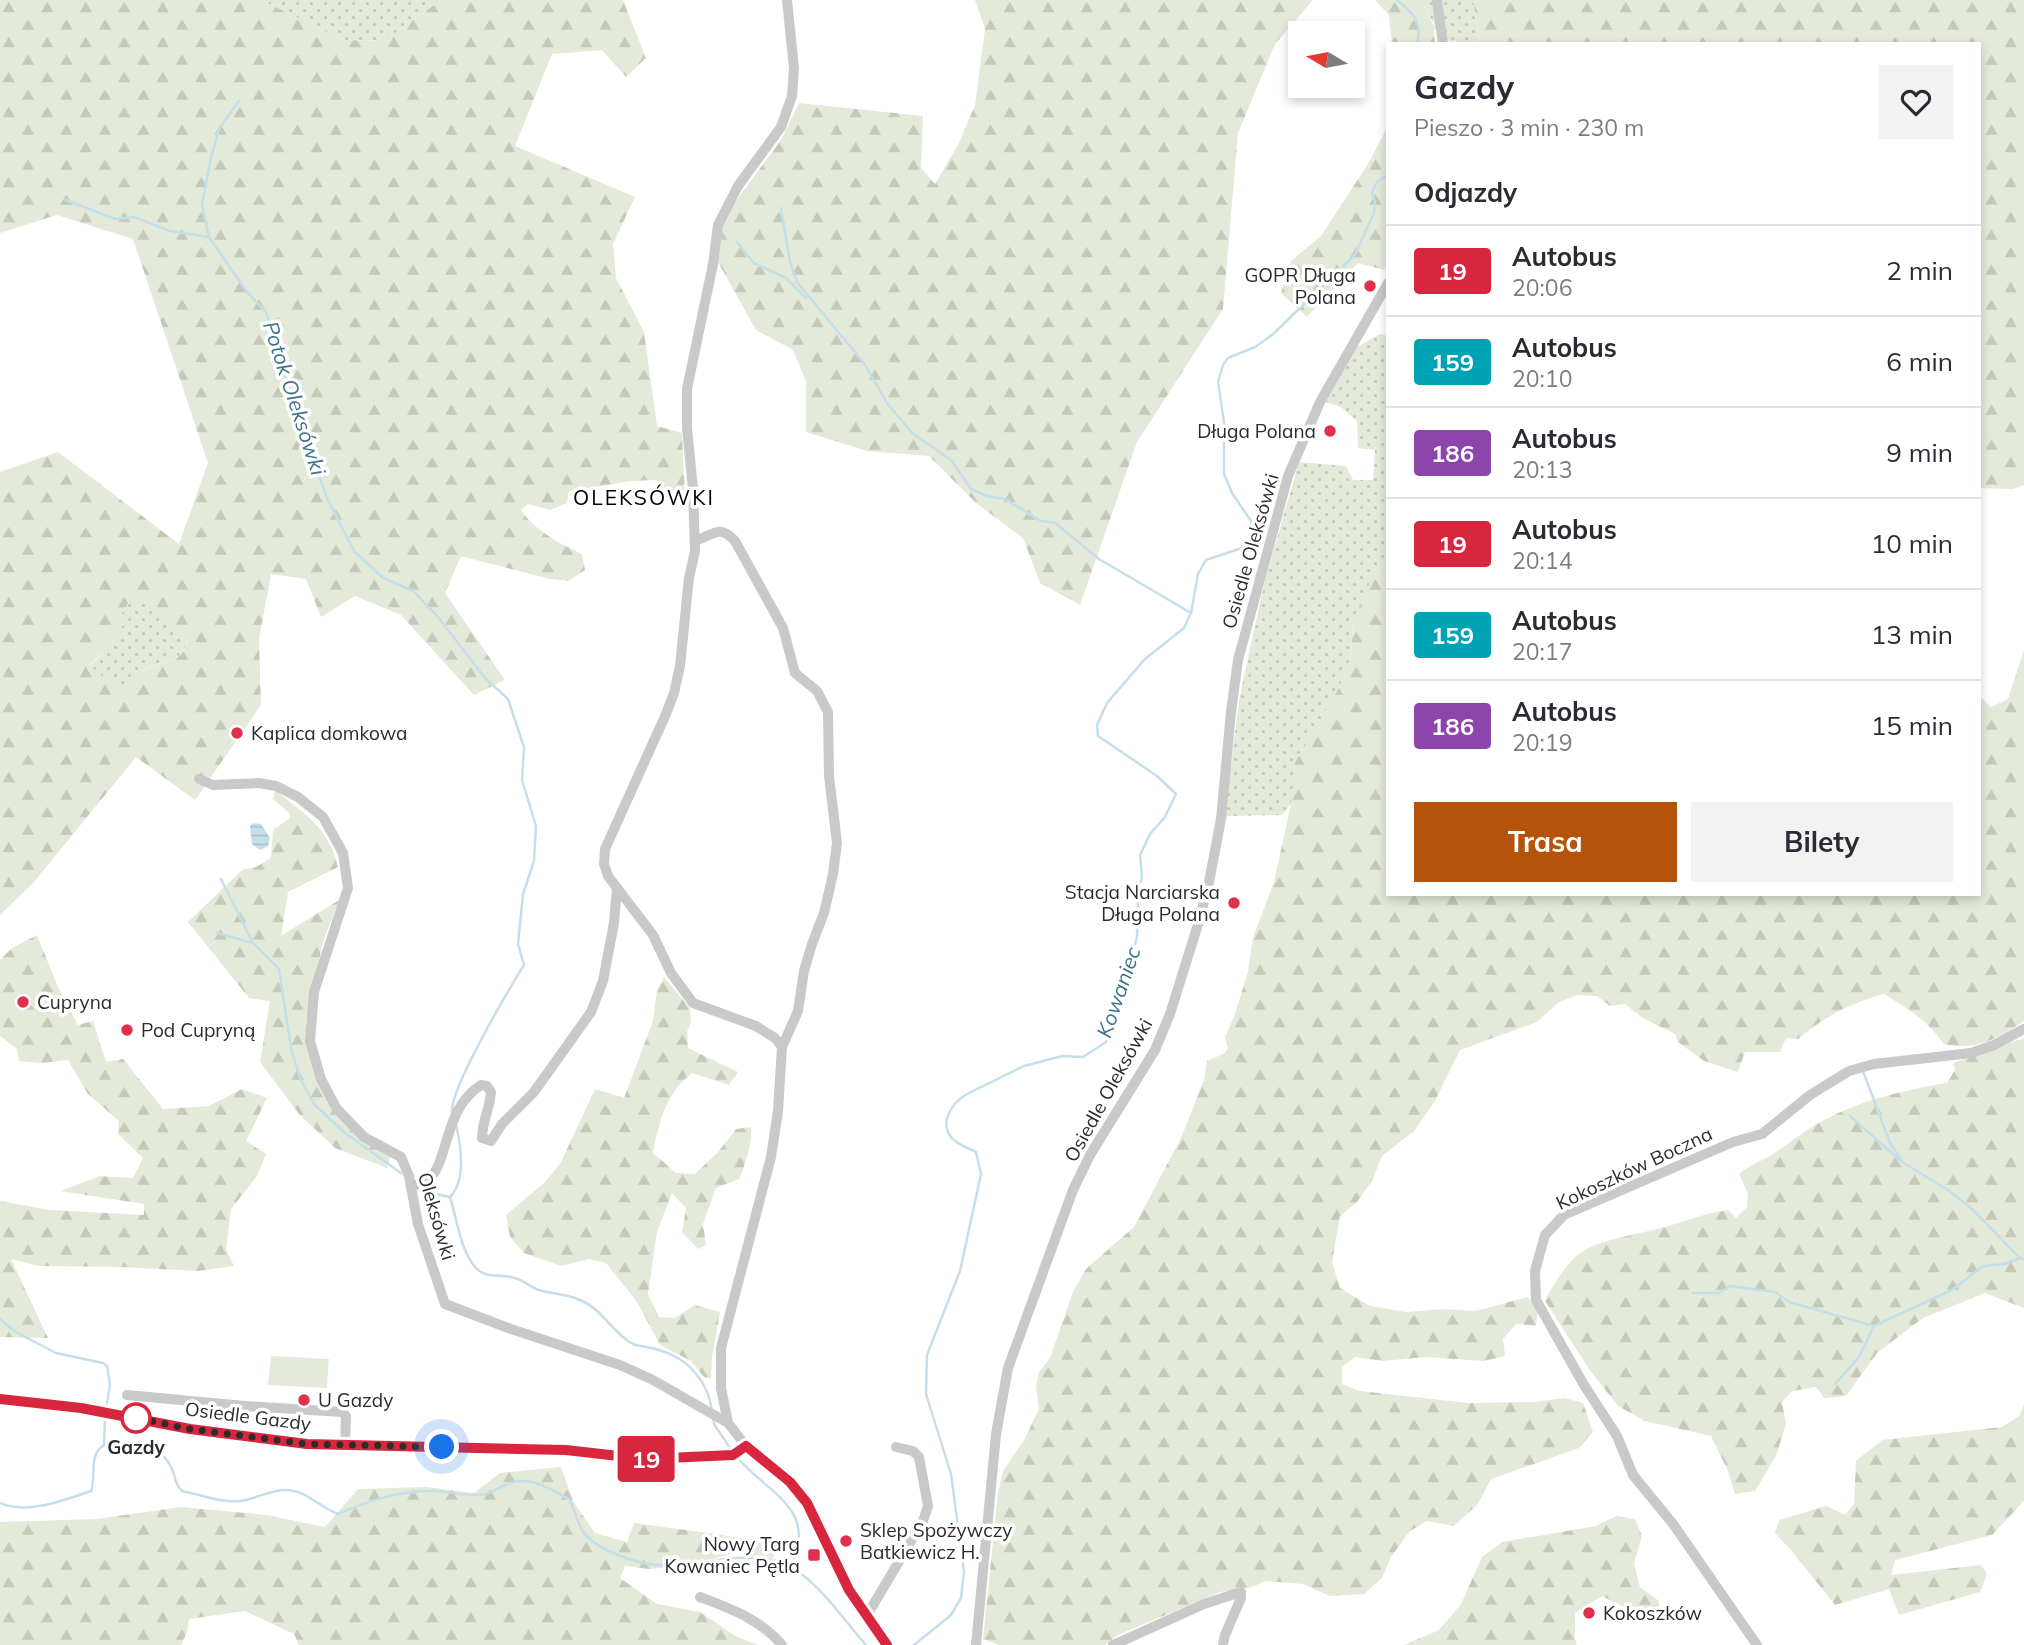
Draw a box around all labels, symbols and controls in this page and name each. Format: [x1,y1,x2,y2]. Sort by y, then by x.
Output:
north arrow [1288,21,1365,98]
map controls [1288,21,1365,98]
button: heart [1879,65,1953,139]
text: Gazdy [1414,66,1514,107]
text: Pieszo · 3 min · 230 m [1414,113,1644,142]
text: Odjazdy [1414,176,1517,209]
text: Autobus [1512,240,1617,273]
text: 2 min [1886,254,1953,287]
text: 19 [1438,256,1467,286]
place label: GOPR Długa Polana [1244,263,1356,309]
text: 20:06 [1512,273,1572,302]
marker: GOPR Długa Polana [1362,278,1378,294]
water label: Potok Oleksówki [258,318,332,479]
text: Autobus [1512,331,1617,364]
text: 6 min [1886,345,1953,378]
text: 159 [1431,347,1474,377]
text: 20:10 [1512,364,1572,393]
place label: Długa Polana [1197,419,1316,443]
text: Autobus [1512,422,1617,455]
marker: Długa Polana [1322,423,1338,439]
text: 9 min [1886,436,1953,469]
text: 186 [1431,438,1474,468]
text: 20:13 [1512,455,1572,484]
street label: Osiedle Oleksówki [1216,471,1284,631]
district label: OLEKSÓWKI [573,484,715,510]
text: Autobus [1512,513,1617,546]
text: 10 min [1871,527,1953,560]
text: 19 [1438,529,1467,559]
text: 20:14 [1512,546,1572,575]
text: Autobus [1512,604,1617,637]
text: 13 min [1871,618,1953,651]
text: 159 [1431,620,1474,650]
text: 20:17 [1512,637,1572,666]
text: Autobus [1512,695,1617,728]
text: 15 min [1871,709,1953,742]
text: 186 [1431,711,1474,741]
place label: Kaplica domkowa [251,721,407,745]
marker: Kaplica domkowa [229,725,245,741]
text: 20:19 [1512,728,1572,757]
button: Trasa [1414,802,1677,882]
button: Bilety [1691,802,1953,882]
place label: Stacja Narciarska Długa Polana [1065,880,1220,926]
marker: Stacja Narciarska Długa Polana [1226,895,1242,911]
water label: Kowaniec [1090,942,1146,1041]
place label: Cupryna [37,990,112,1014]
marker: Cupryna [15,994,31,1010]
street label: Osiedle Oleksówki [1059,1014,1157,1166]
place label: Pod Cupryną [141,1018,255,1042]
marker: Pod Cupryną [119,1022,135,1038]
street label: Kokoszków Boczna [1552,1121,1716,1215]
street label: Oleksówki [413,1169,461,1263]
place label: U Gazdy [318,1388,393,1412]
marker: U Gazdy [296,1392,312,1408]
street label: Osiedle Gazdy [184,1396,312,1436]
marker: Gazdy [121,1403,151,1433]
your location [424,1429,459,1464]
place label: Gazdy [107,1435,166,1459]
line badge: 19 [614,1436,678,1482]
text: 19 [632,1444,660,1474]
place label: Sklep Spożywczy Batkiewicz H. [860,1518,1012,1564]
place label: Nowy Targ Kowaniec Pętla [665,1532,800,1578]
marker: Sklep Spożywczy Batkiewicz H. [838,1533,854,1549]
marker: Nowy Targ Kowaniec Pętla [806,1547,822,1563]
place label: Kokoszków [1603,1601,1702,1625]
marker: Kokoszków [1581,1605,1597,1621]

